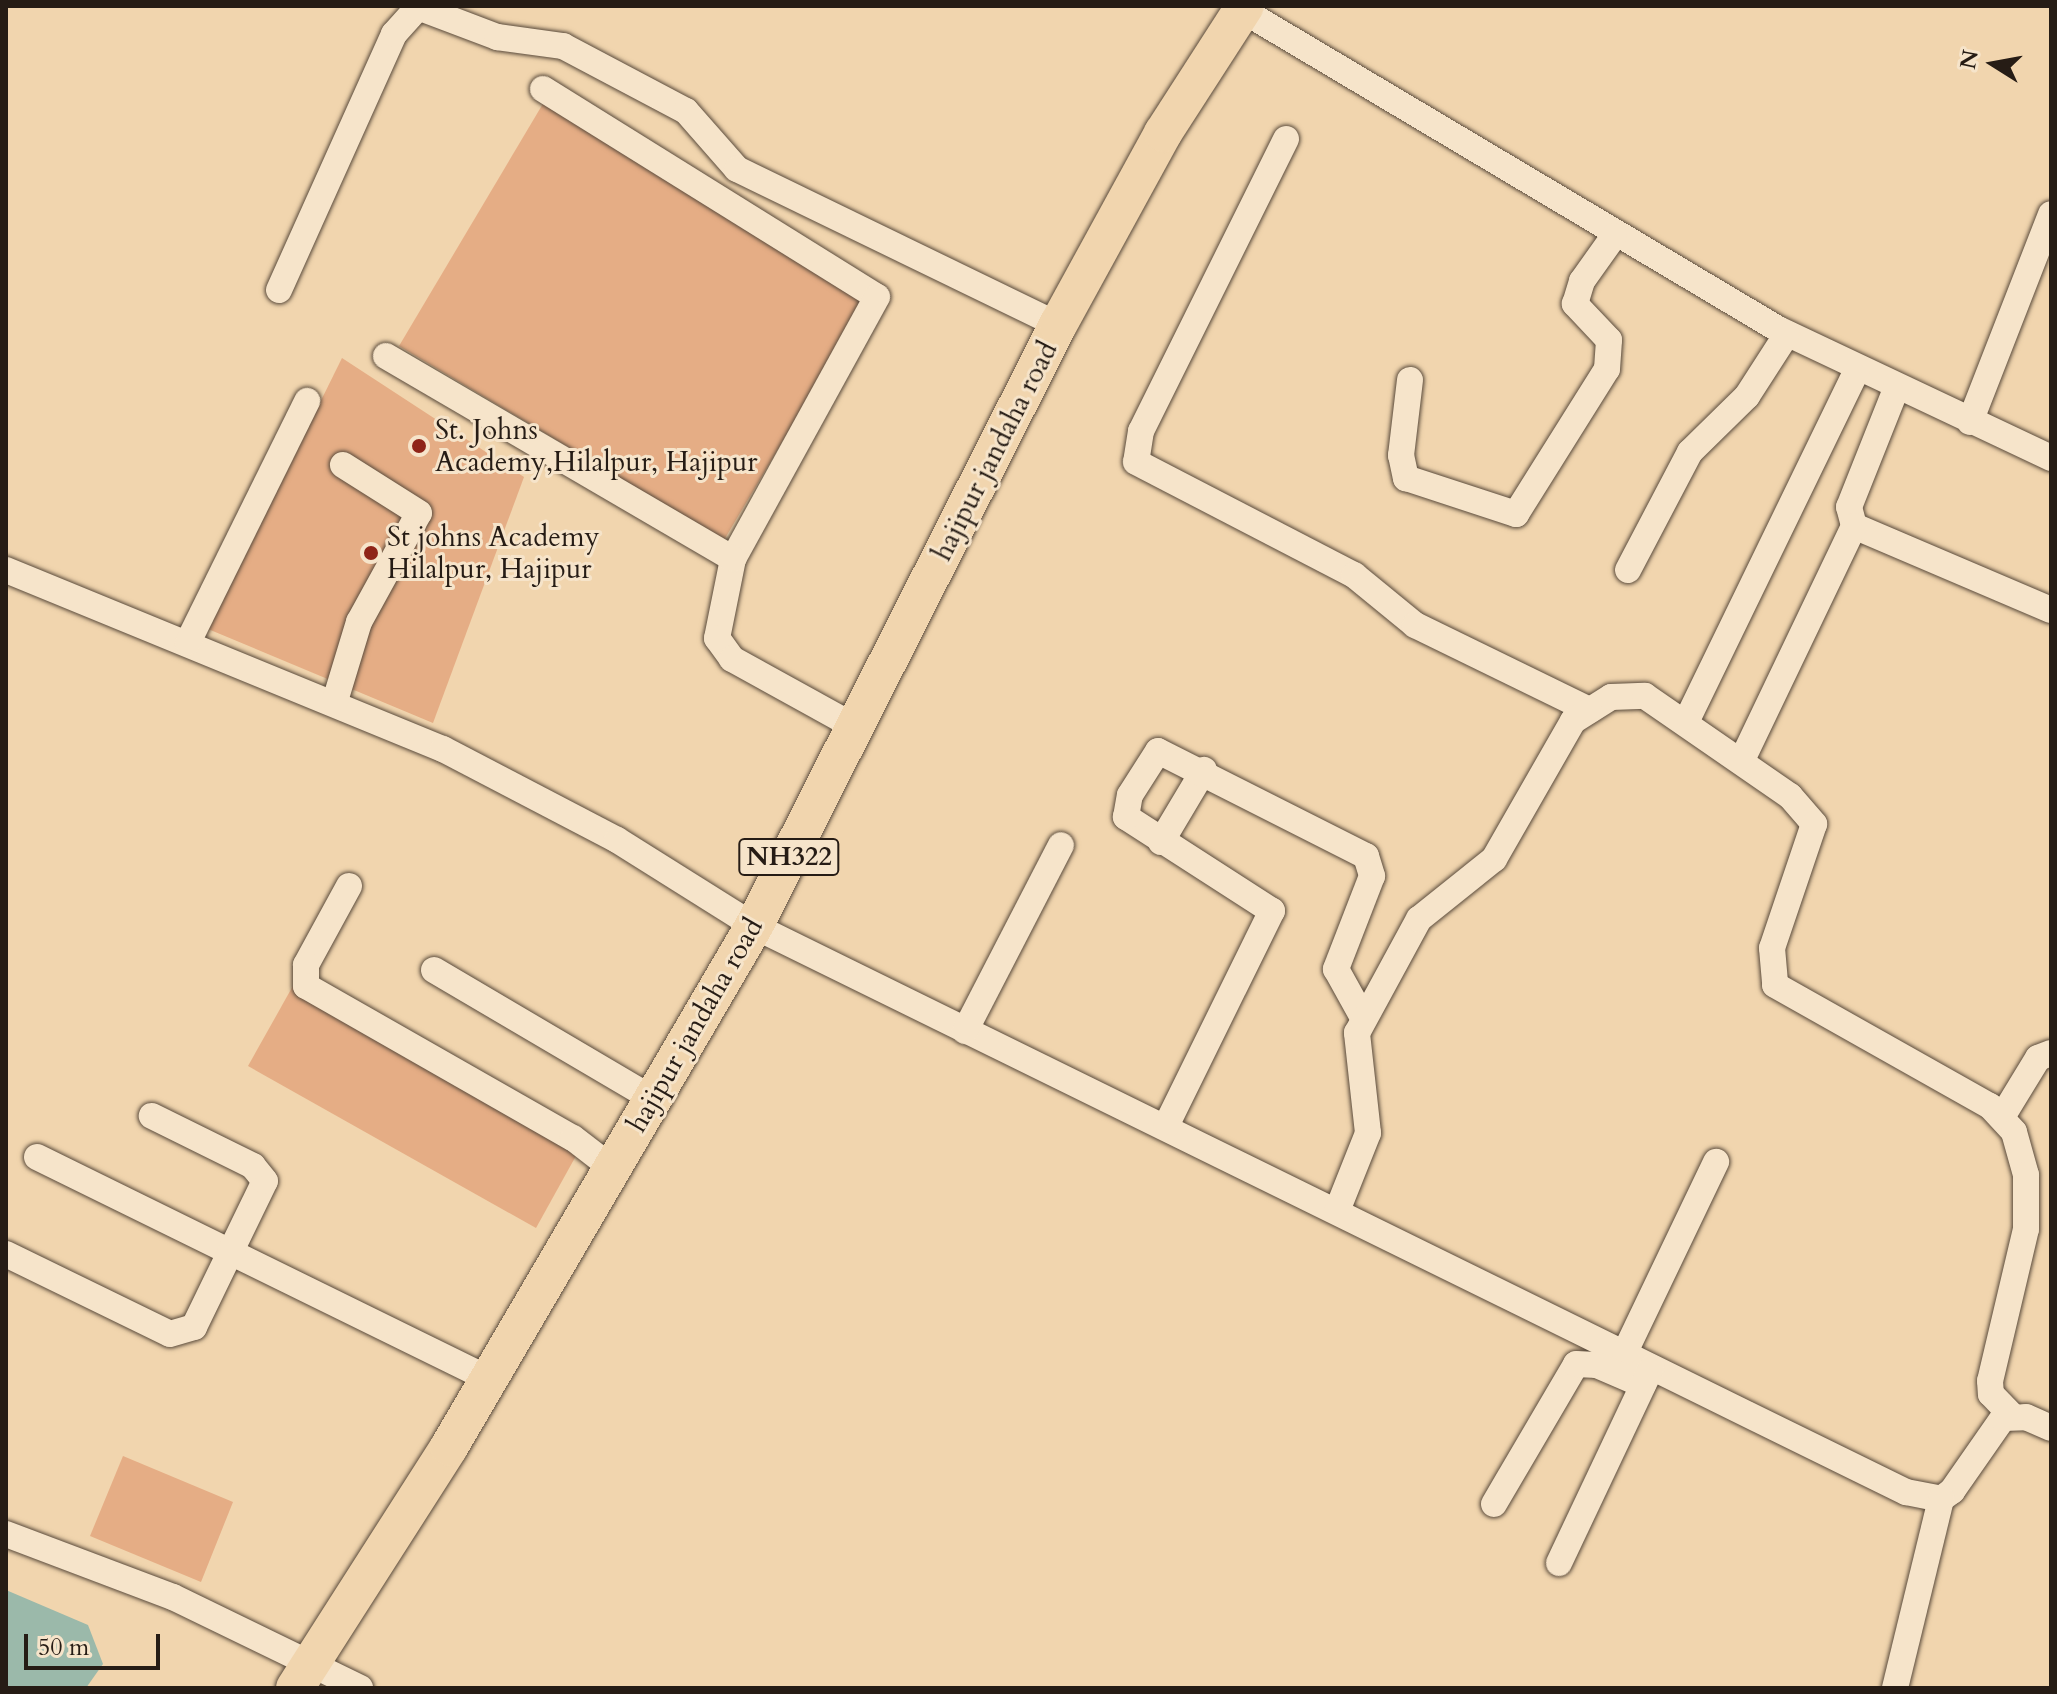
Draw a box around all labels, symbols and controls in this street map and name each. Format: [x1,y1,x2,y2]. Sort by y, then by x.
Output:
north arrow [1953,24,2033,104]
text: N [1953,47,1986,72]
street label: hajipur jandaha road [925,336,1065,566]
place label: St. Johns Academy,Hilalpur, Hajipur [435,413,757,479]
marker: St. Johns Academy,Hilalpur, Hajipur [410,437,428,455]
place label: St johns Academy Hilalpur, Hajipur [387,520,599,586]
marker: St johns Academy Hilalpur, Hajipur [362,544,380,562]
road number: NH322 [737,835,841,879]
street label: hajipur jandaha road [620,912,770,1138]
scale bar [28,1618,164,1668]
text: 50 m [38,1631,89,1664]

